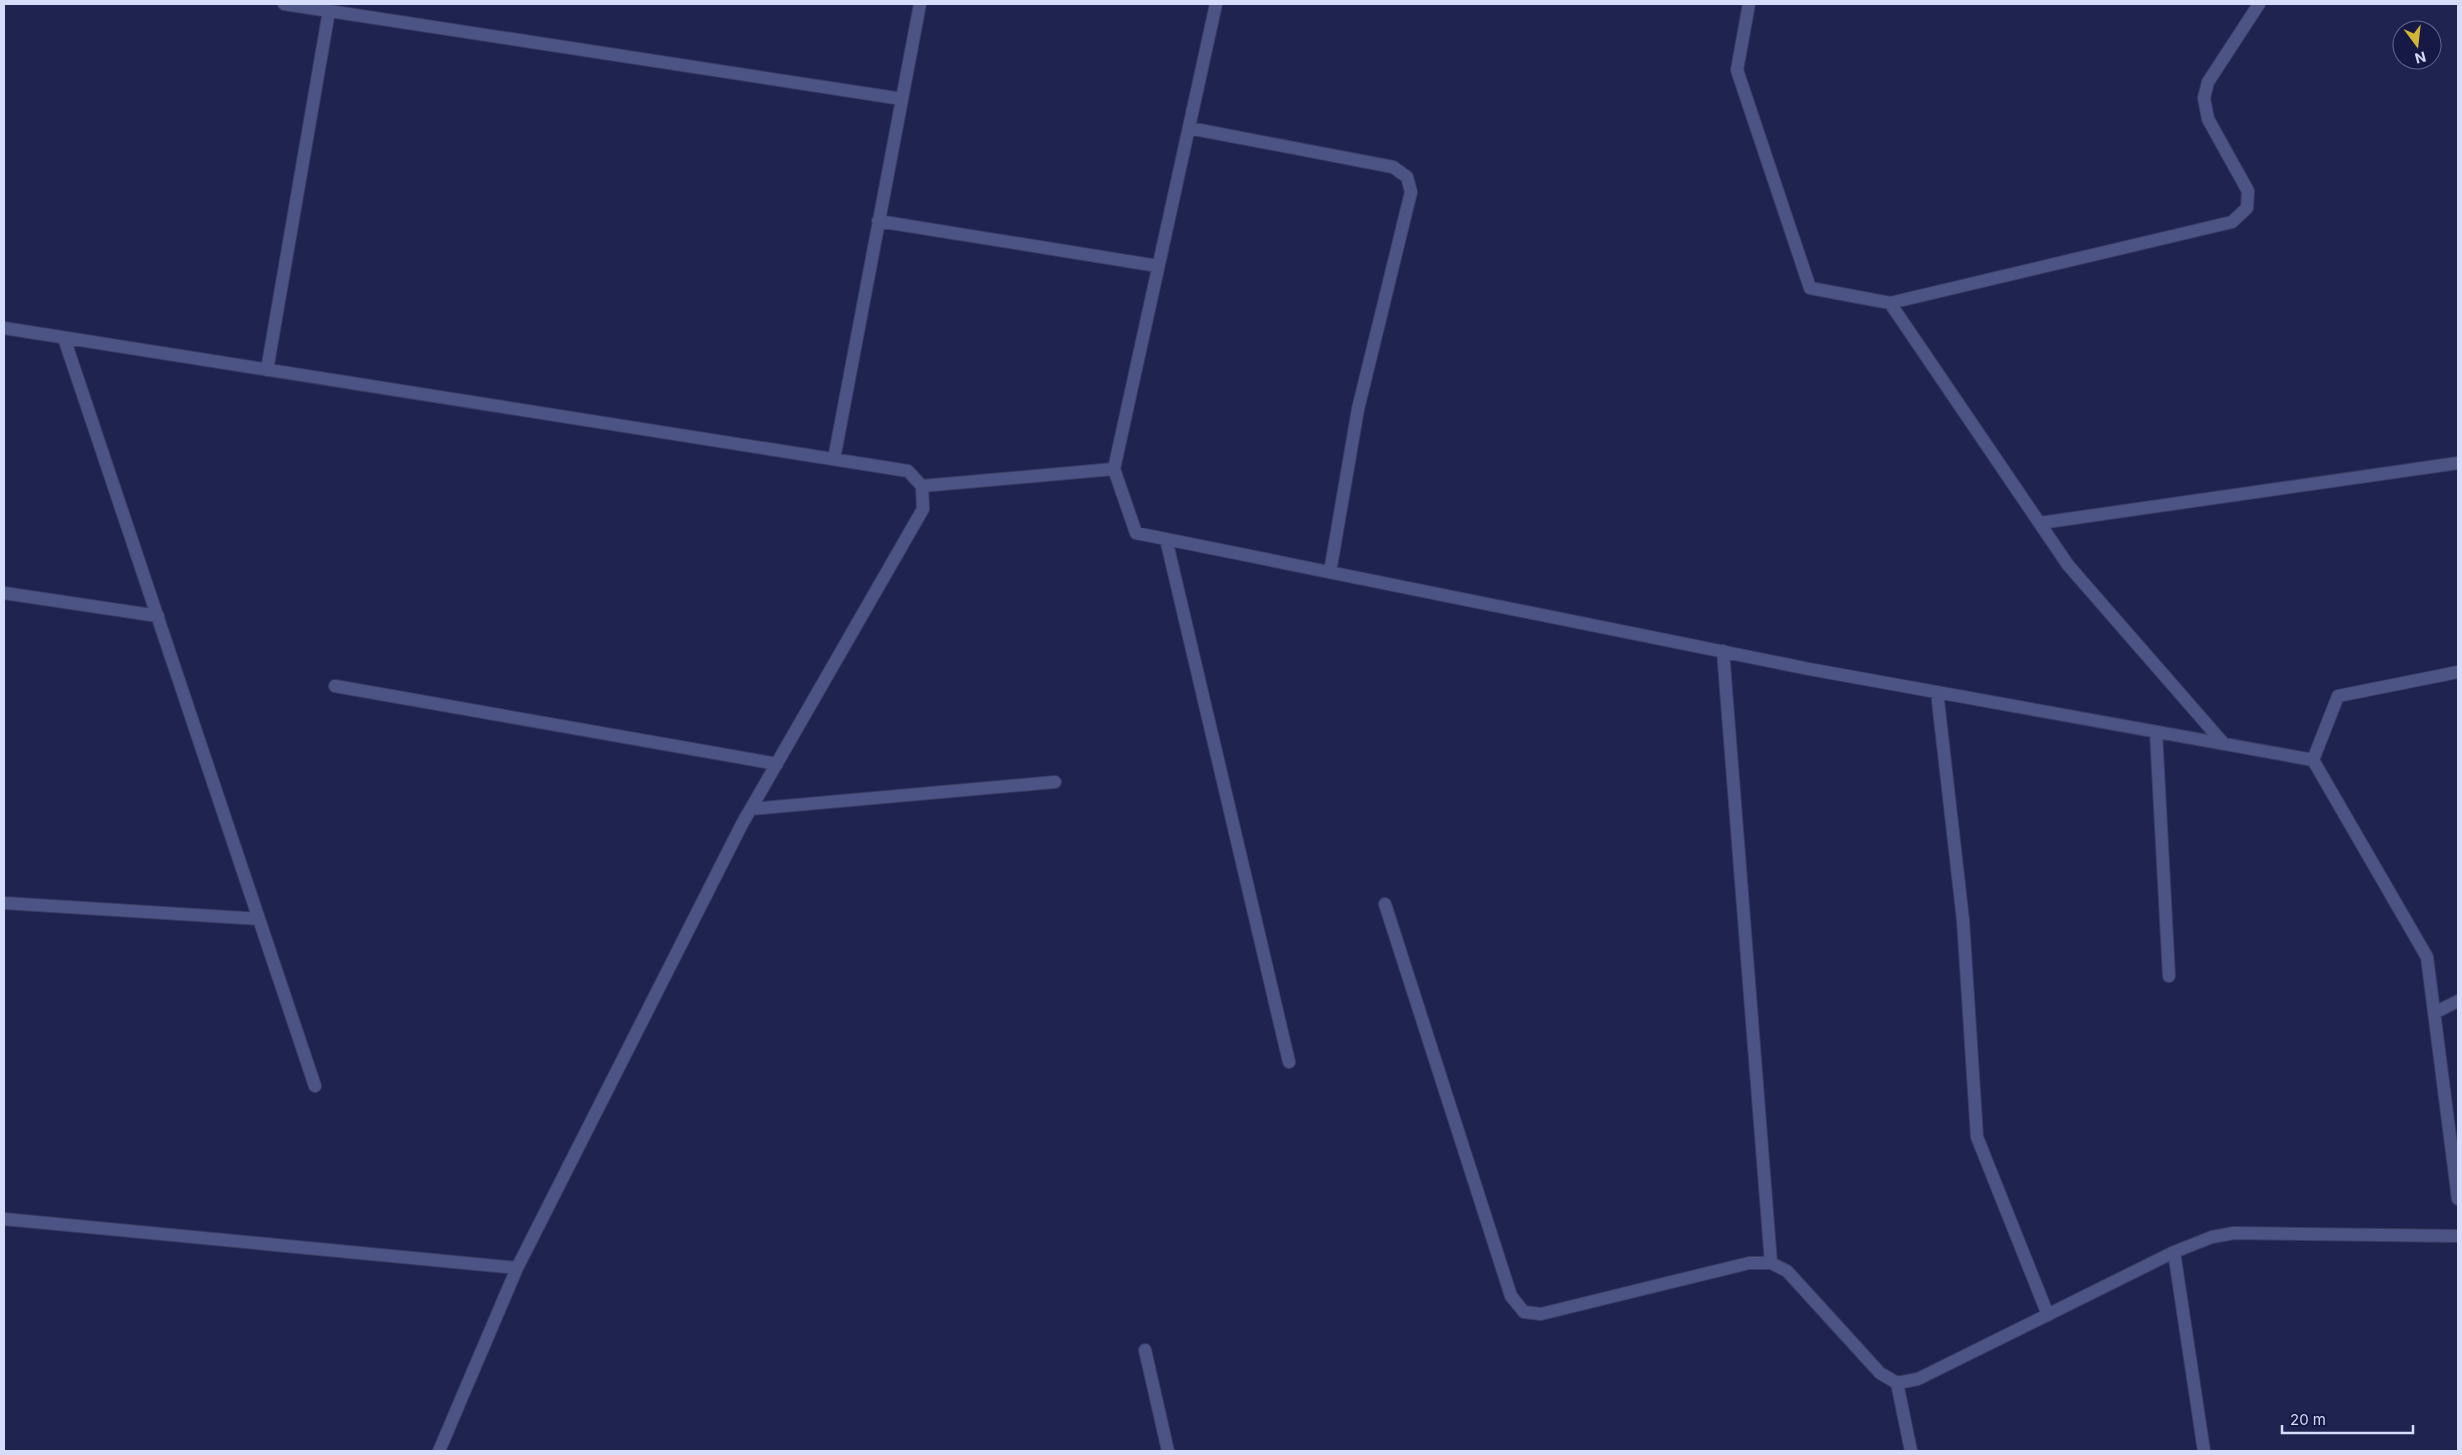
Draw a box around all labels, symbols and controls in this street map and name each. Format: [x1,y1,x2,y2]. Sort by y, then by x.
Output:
north arrow [2392,20,2442,70]
text: N [2413,48,2428,68]
scale bar [2282,1402,2413,1434]
text: 20 m [2290,1410,2326,1429]

